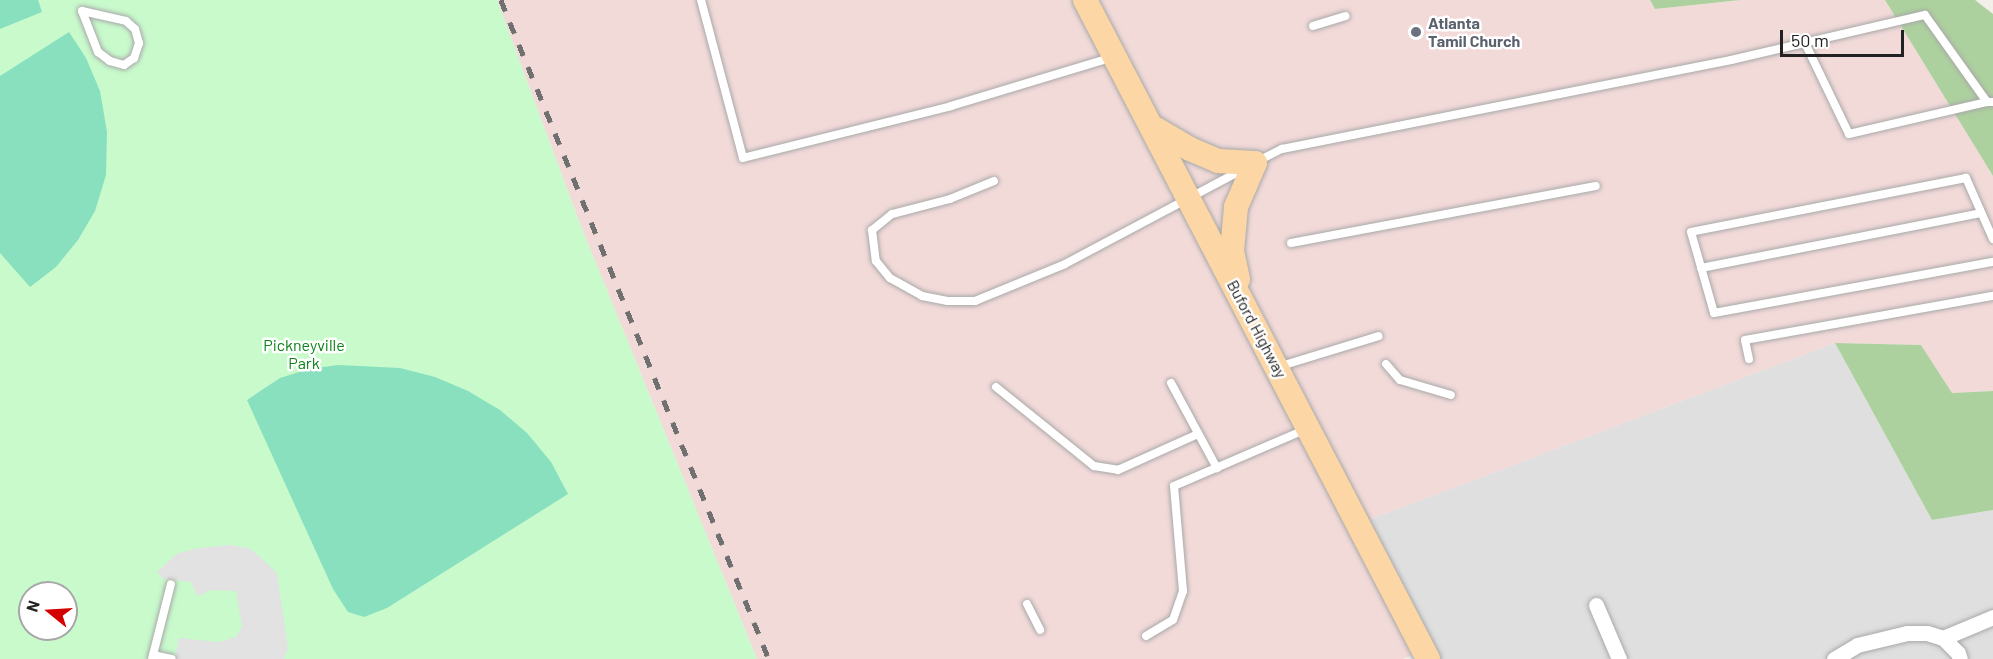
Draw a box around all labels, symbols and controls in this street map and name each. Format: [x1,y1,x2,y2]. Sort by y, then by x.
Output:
place label: Atlanta Tamil Church [1428,13,1520,51]
scale bar [1783,18,1908,56]
marker: Atlanta Tamil Church [1409,25,1423,39]
text: 50 m [1791,29,1829,51]
street label: Buford Highway [1223,277,1291,381]
park label: Pickneyville Park [263,335,345,373]
north arrow [18,581,78,641]
text: N [22,598,43,614]

